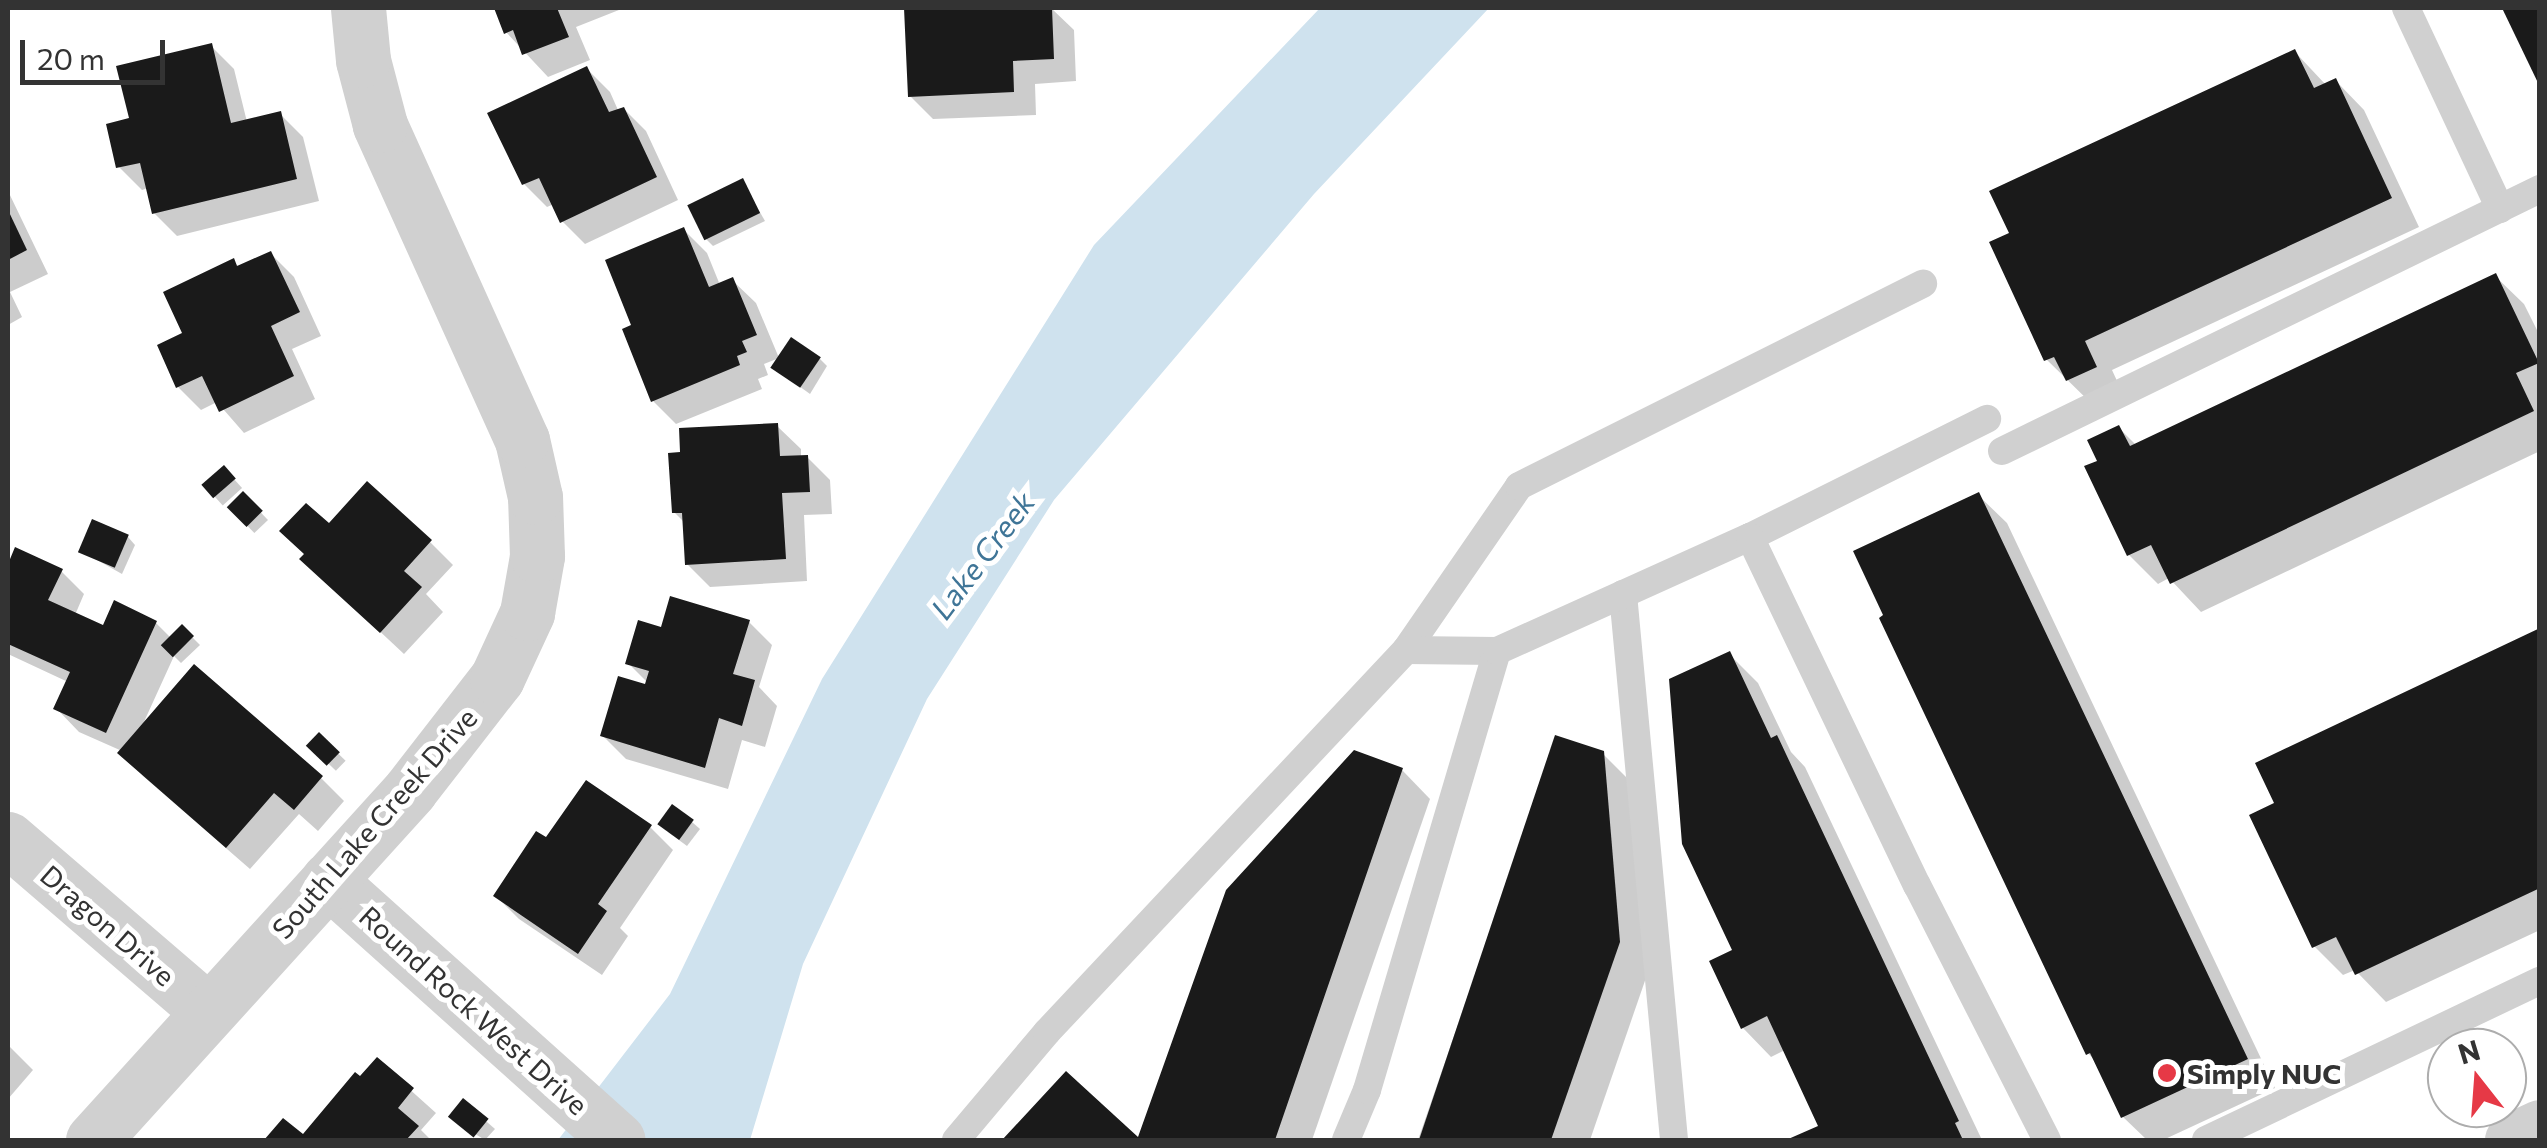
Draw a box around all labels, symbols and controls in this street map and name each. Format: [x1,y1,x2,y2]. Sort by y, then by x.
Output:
scale bar [25,20,170,82]
text: 20 m [37,39,105,76]
water label: Lake Creek [923,484,1041,626]
street label: South Lake Creek Drive [265,701,483,945]
street label: Dragon Drive [34,858,182,992]
street label: Round Rock West Drive [353,899,595,1121]
north arrow [2427,1028,2527,1128]
text: N [2454,1032,2484,1071]
place label: Simply NUC [2187,1056,2342,1090]
marker: Simply NUC [2156,1062,2178,1084]

